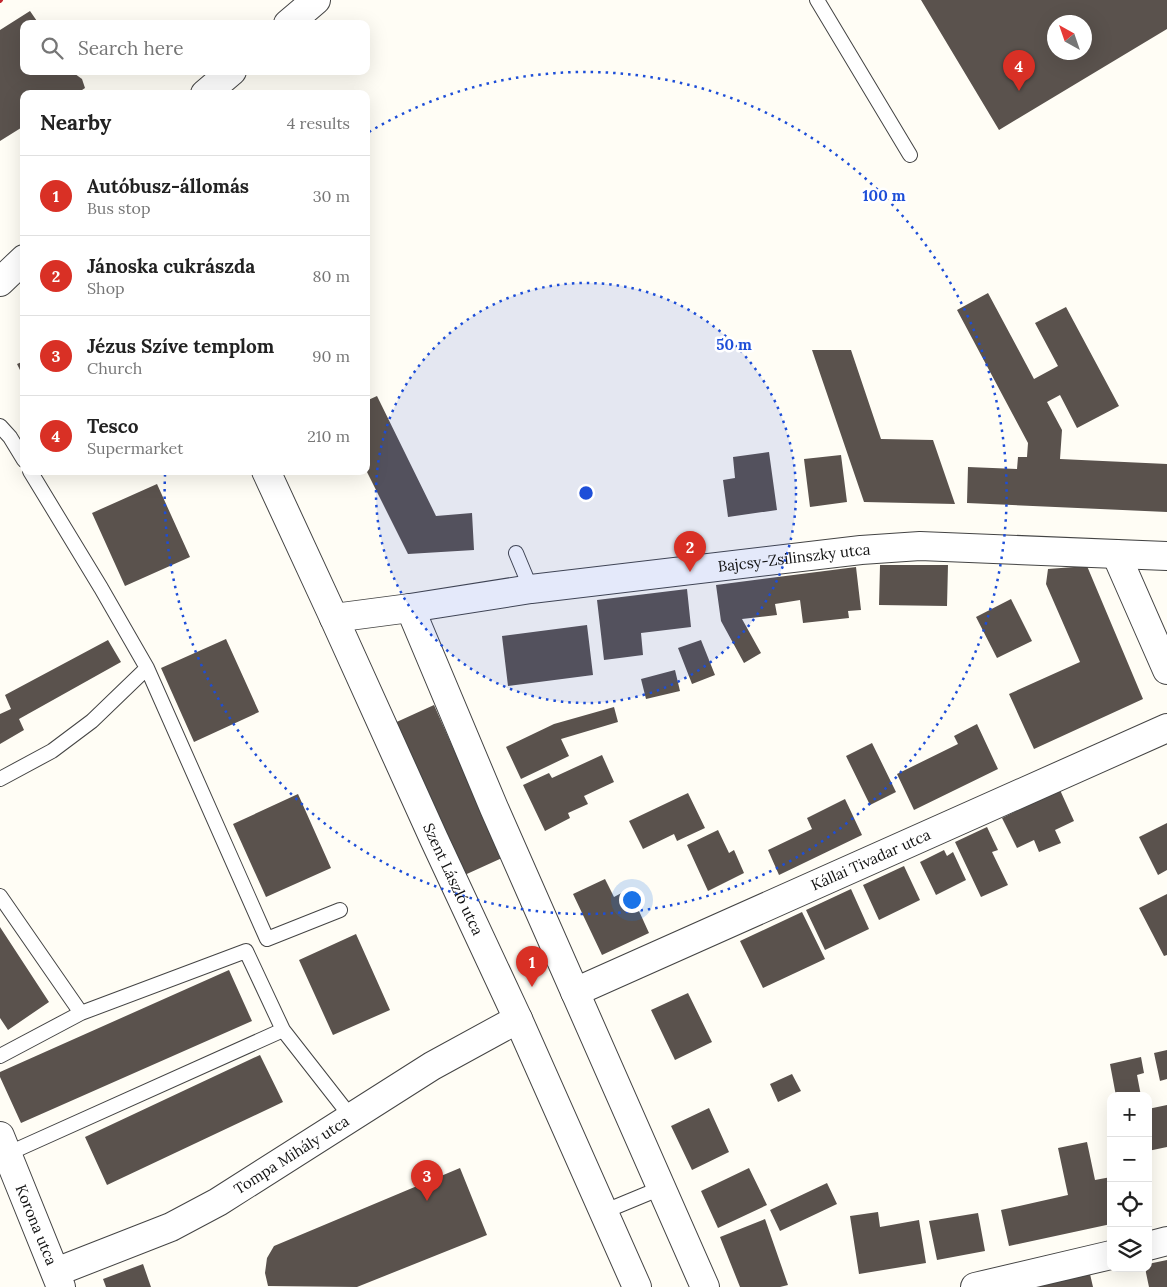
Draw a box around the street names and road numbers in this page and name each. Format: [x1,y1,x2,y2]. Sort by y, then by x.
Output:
street label: Bajcsy-Zsilinszky utca [717,539,871,576]
street label: Szent László utca [419,820,488,938]
street label: Kállai Tivadar utca [808,825,934,894]
street label: Tompa Mihály utca [230,1111,353,1198]
street label: Korona utca [12,1182,61,1268]

